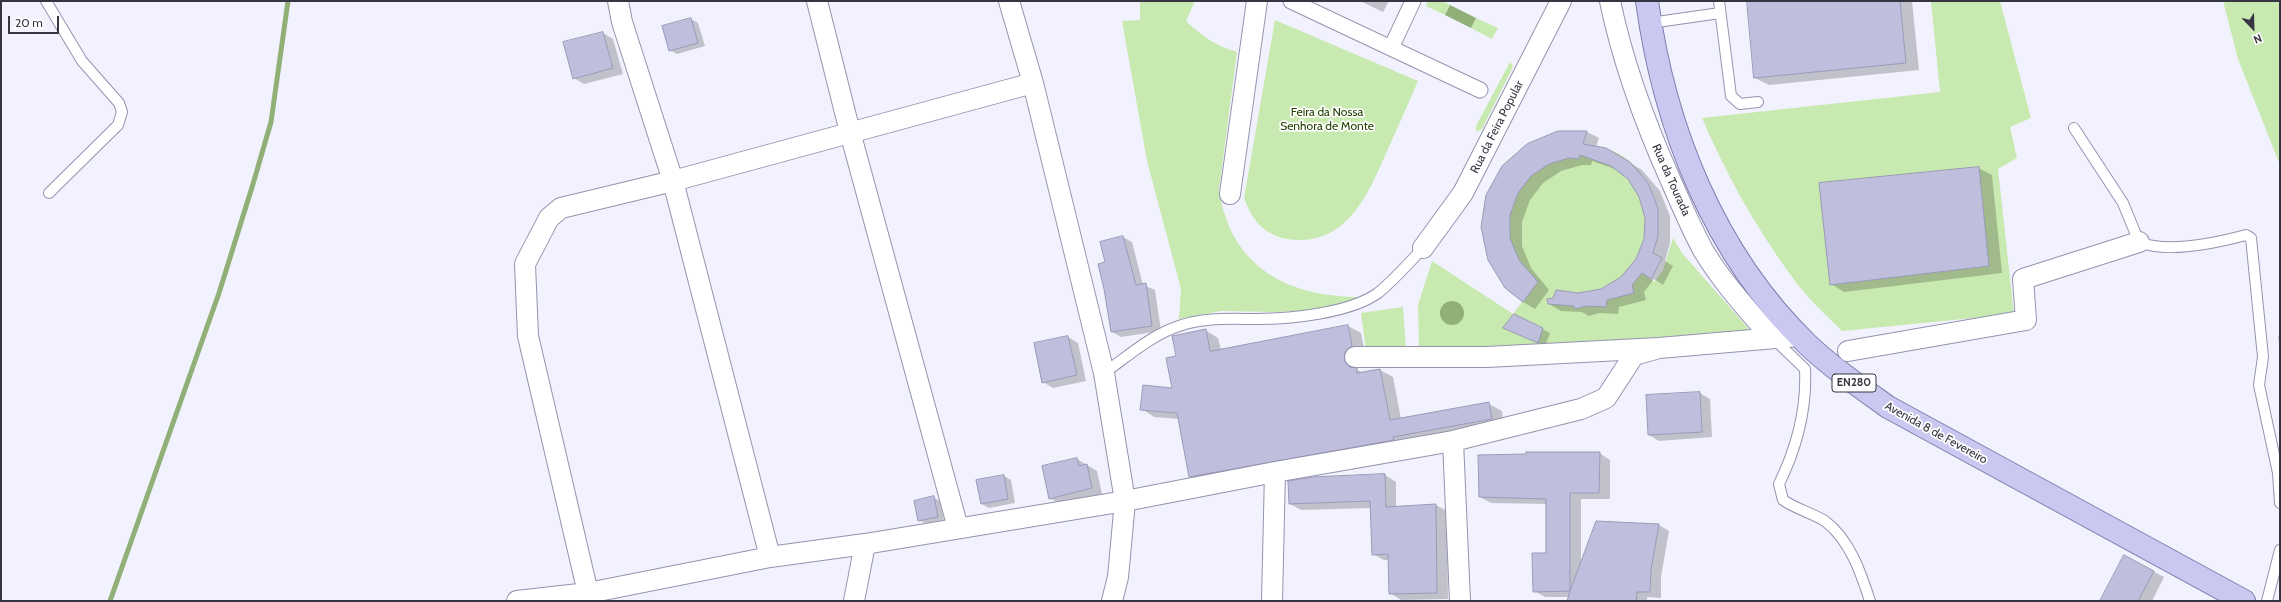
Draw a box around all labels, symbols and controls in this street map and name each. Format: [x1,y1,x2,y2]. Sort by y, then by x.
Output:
scale bar [10,8,61,34]
north arrow [2233,8,2273,48]
text: 20 m [15,15,43,30]
text: N [2251,31,2264,47]
street label: Rua da Feira Popular [1467,78,1527,176]
park label: Feira da Nossa Senhora de Monte [1280,105,1374,133]
street label: Rua da Tourada [1649,142,1693,218]
road number: EN280 [1832,374,1876,392]
street label: Avenida 8 de Fevereiro [1882,399,1990,467]

